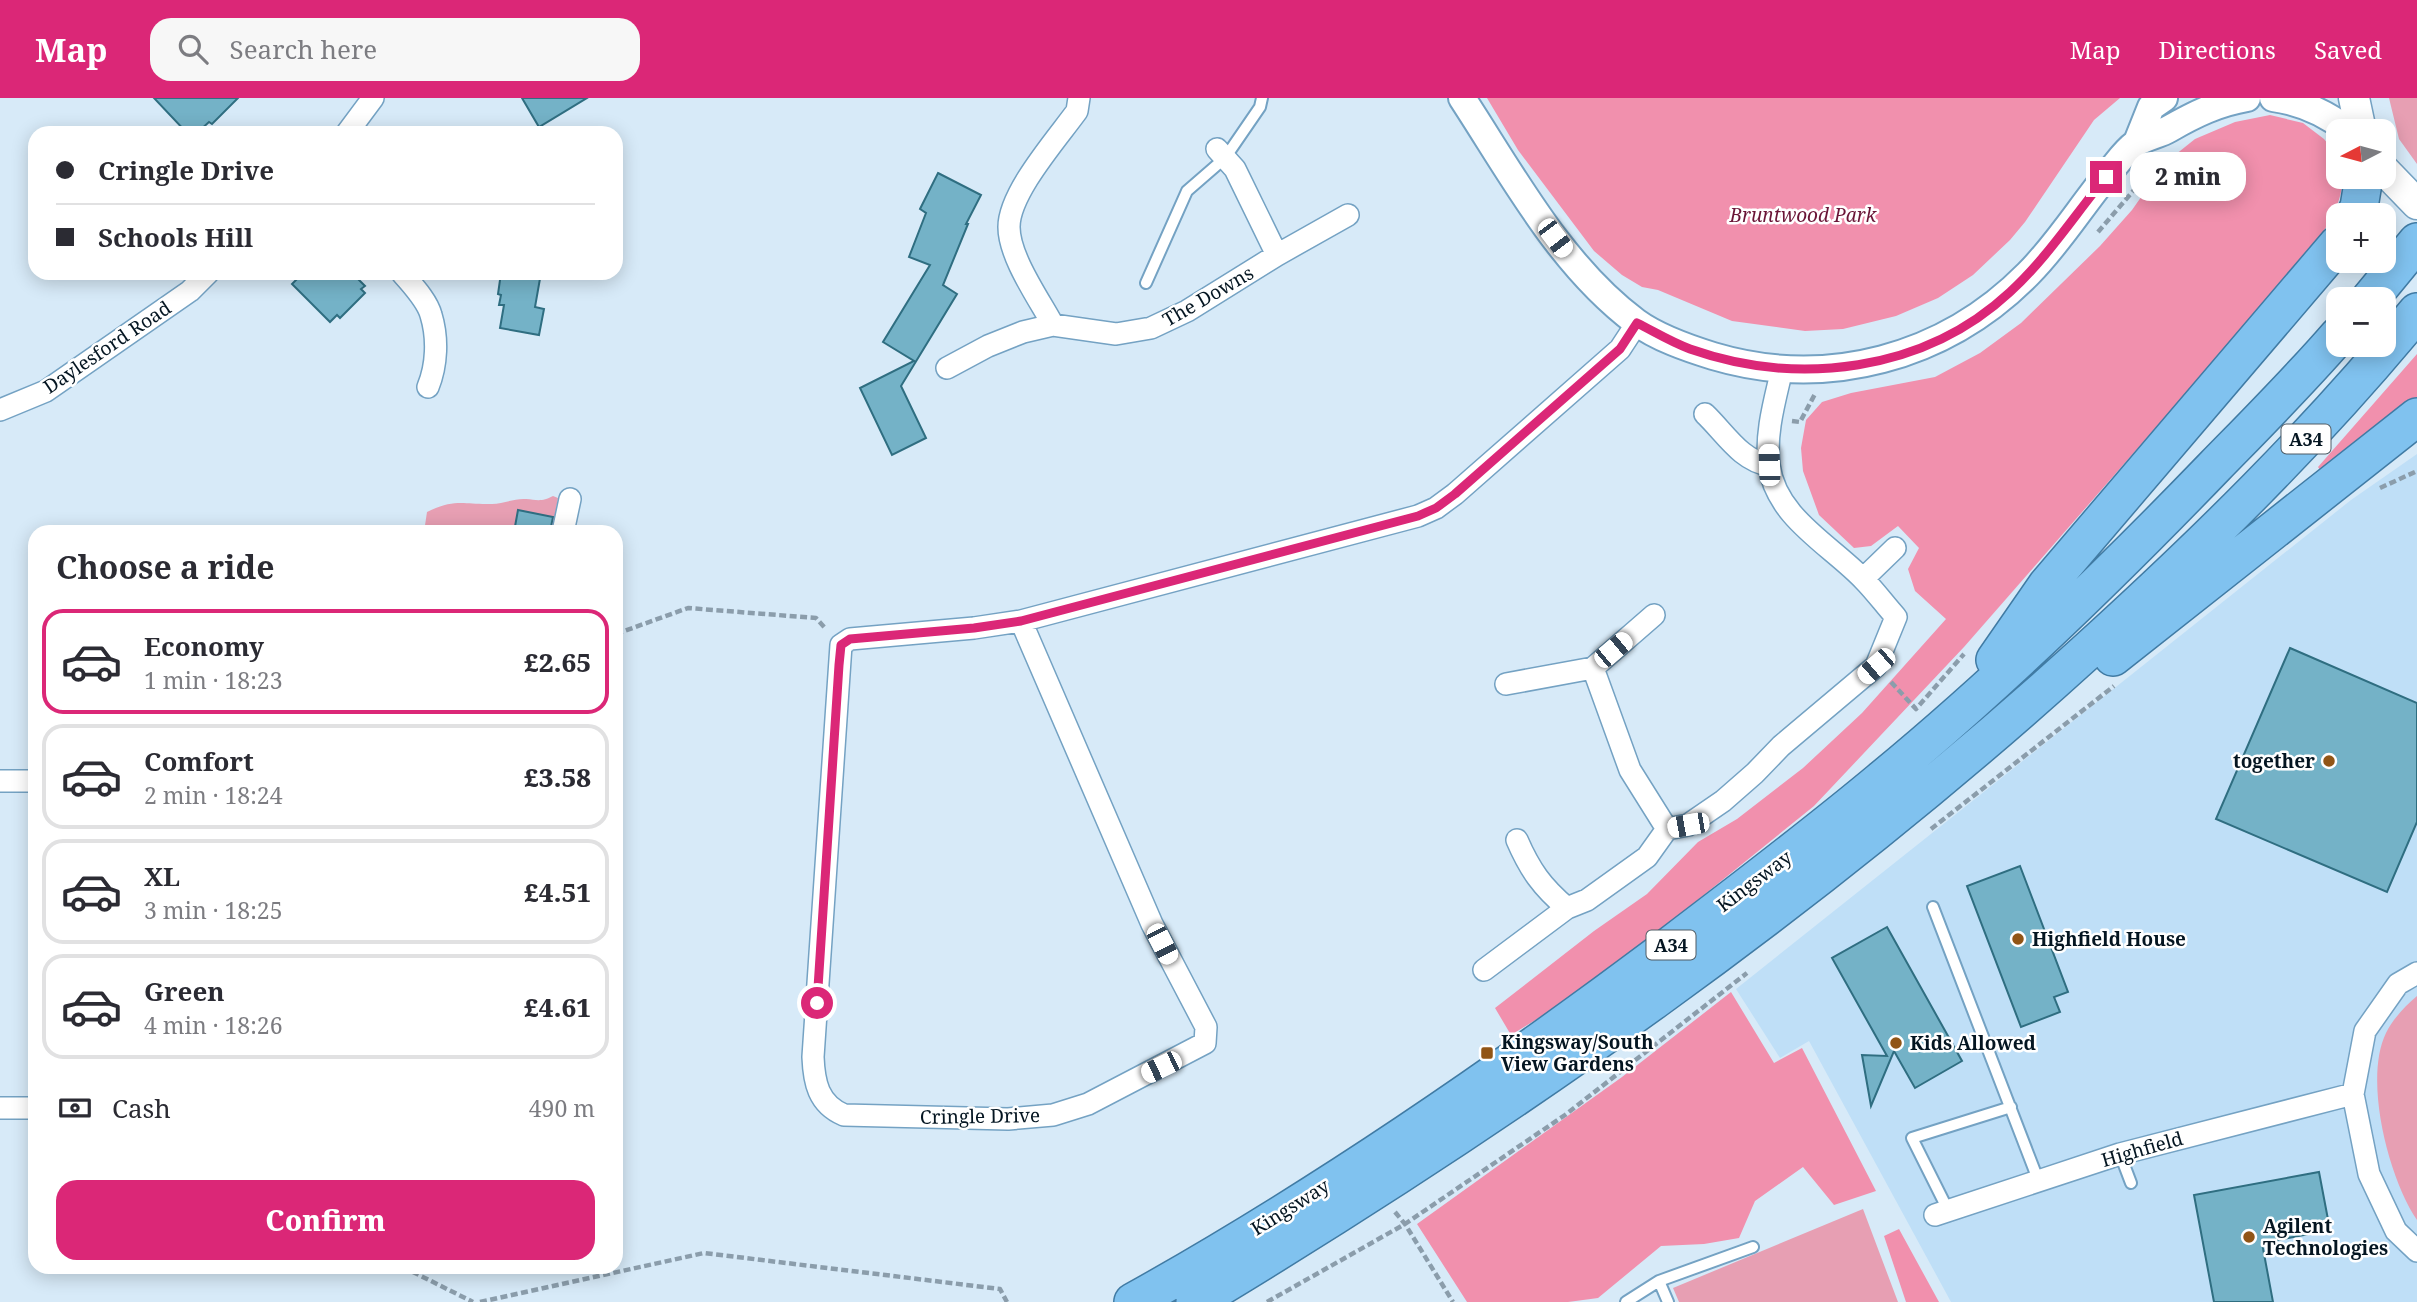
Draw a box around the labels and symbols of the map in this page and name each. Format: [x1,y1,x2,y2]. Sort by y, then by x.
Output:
north arrow [2326,119,2396,189]
callout: 2 min [2130,153,2246,202]
route end [2090,161,2122,193]
park label: Bruntwood Park [1729,202,1878,228]
car [1534,215,1577,261]
street label: The Downs [1158,260,1258,332]
street label: Daylesford Road [38,294,176,399]
road number: A34 [2282,424,2330,454]
car [1758,444,1781,486]
car [1591,628,1636,672]
car [1854,644,1899,688]
place label: together [2233,748,2315,774]
marker: together [2321,753,2337,769]
car [1666,811,1711,839]
street label: Kingsway [1711,844,1797,918]
car [1144,921,1181,967]
place label: Highfield House [2032,926,2186,952]
road number: A34 [1646,930,1696,960]
marker: Highfield House [2010,931,2026,947]
route start [801,987,833,1019]
place label: Kingsway/South View Gardens [1501,1029,1654,1077]
place label: Kids Allowed [1910,1030,2037,1056]
marker: Kids Allowed [1888,1035,1904,1051]
marker: Kingsway/South View Gardens [1479,1045,1495,1061]
car [1138,1048,1185,1086]
street label: Cringle Drive [920,1102,1040,1130]
street label: Highfield [2098,1125,2186,1173]
street label: Kingsway [1246,1173,1334,1241]
place label: Agilent Technologies [2263,1213,2388,1261]
marker: Agilent Technologies [2241,1229,2257,1245]

